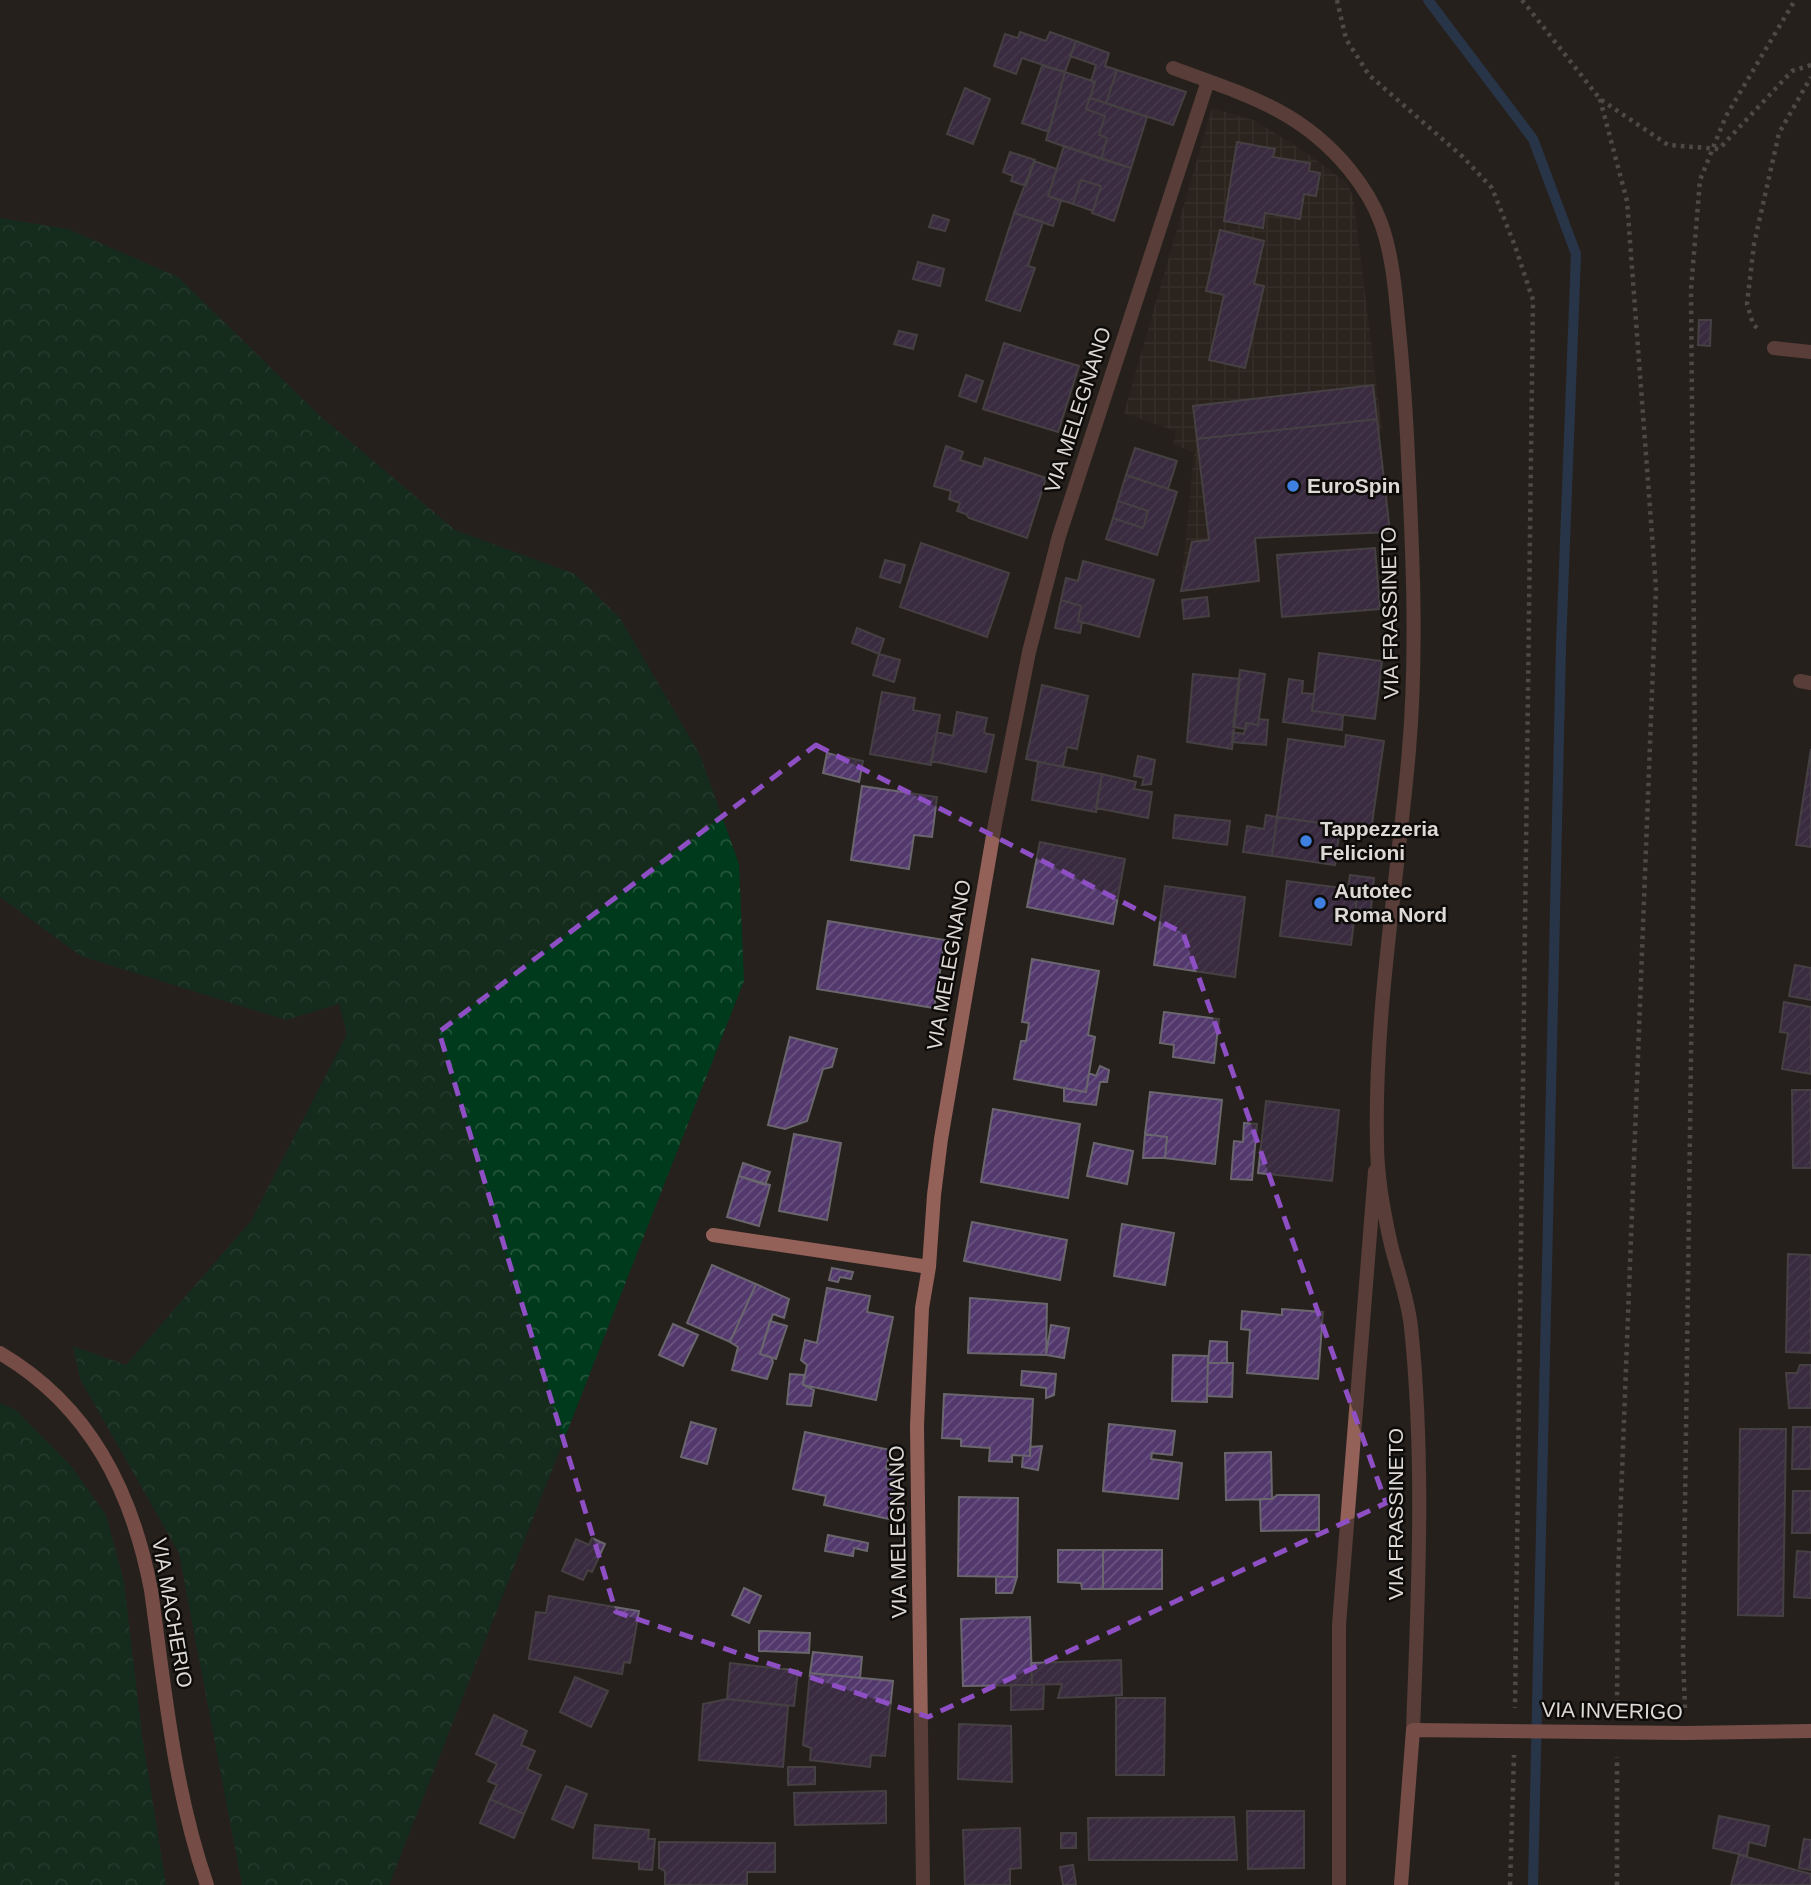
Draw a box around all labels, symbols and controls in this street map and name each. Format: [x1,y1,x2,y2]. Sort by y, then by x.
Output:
street label: VIA MELEGNANO [1040,324,1115,496]
place label: EuroSpin [1307,474,1400,497]
marker: EuroSpin [1285,478,1301,494]
street label: VIA FRASSINETO [1376,527,1403,699]
place label: Tappezzeria Felicioni [1320,817,1439,864]
marker: Tappezzeria Felicioni [1298,833,1314,849]
street label: VIA MELEGNANO [922,878,975,1052]
place label: Autotec Roma Nord [1334,879,1447,926]
marker: Autotec Roma Nord [1312,895,1328,911]
street label: VIA FRASSINETO [1384,1428,1407,1600]
street label: VIA MELEGNANO [884,1445,911,1619]
street label: VIA MACHERIO [148,1536,197,1690]
street label: VIA INVERIGO [1541,1698,1683,1723]

